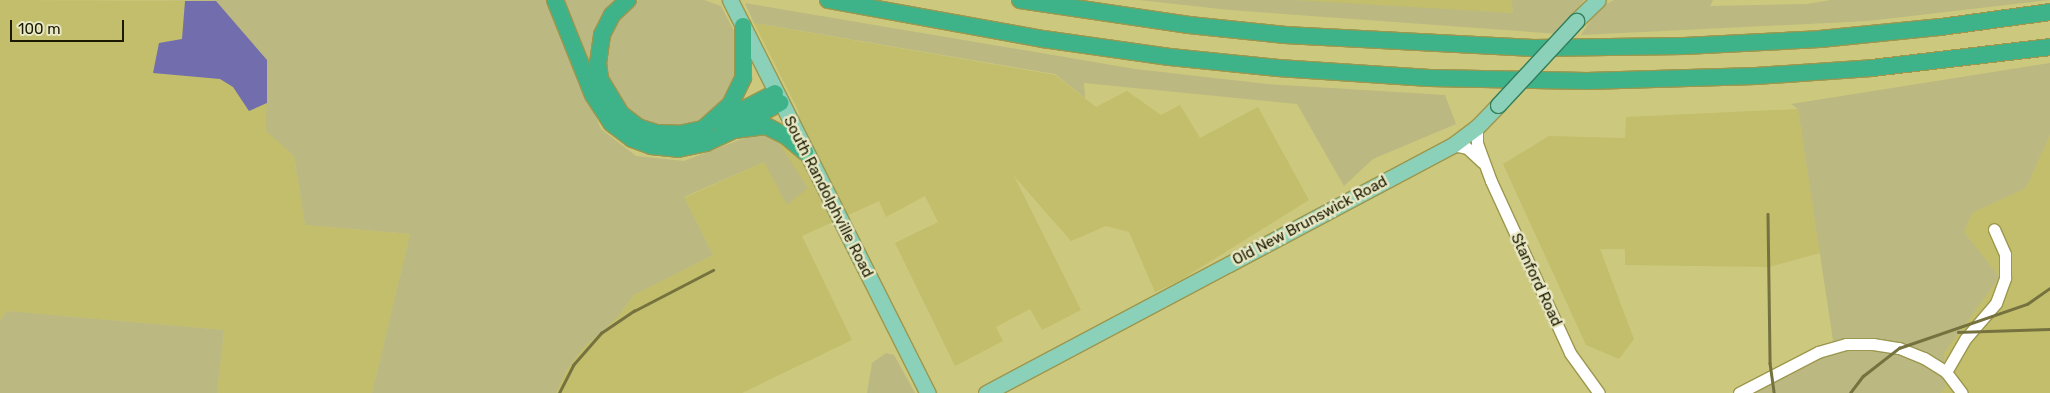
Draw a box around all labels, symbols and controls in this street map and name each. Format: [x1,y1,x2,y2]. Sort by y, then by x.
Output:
scale bar [12,10,126,42]
text: 100 m [18,20,60,38]
street label: South Randolphville Road [779,113,877,281]
street label: Old New Brunswick Road [1229,172,1391,270]
street label: Stanford Road [1507,231,1565,329]

